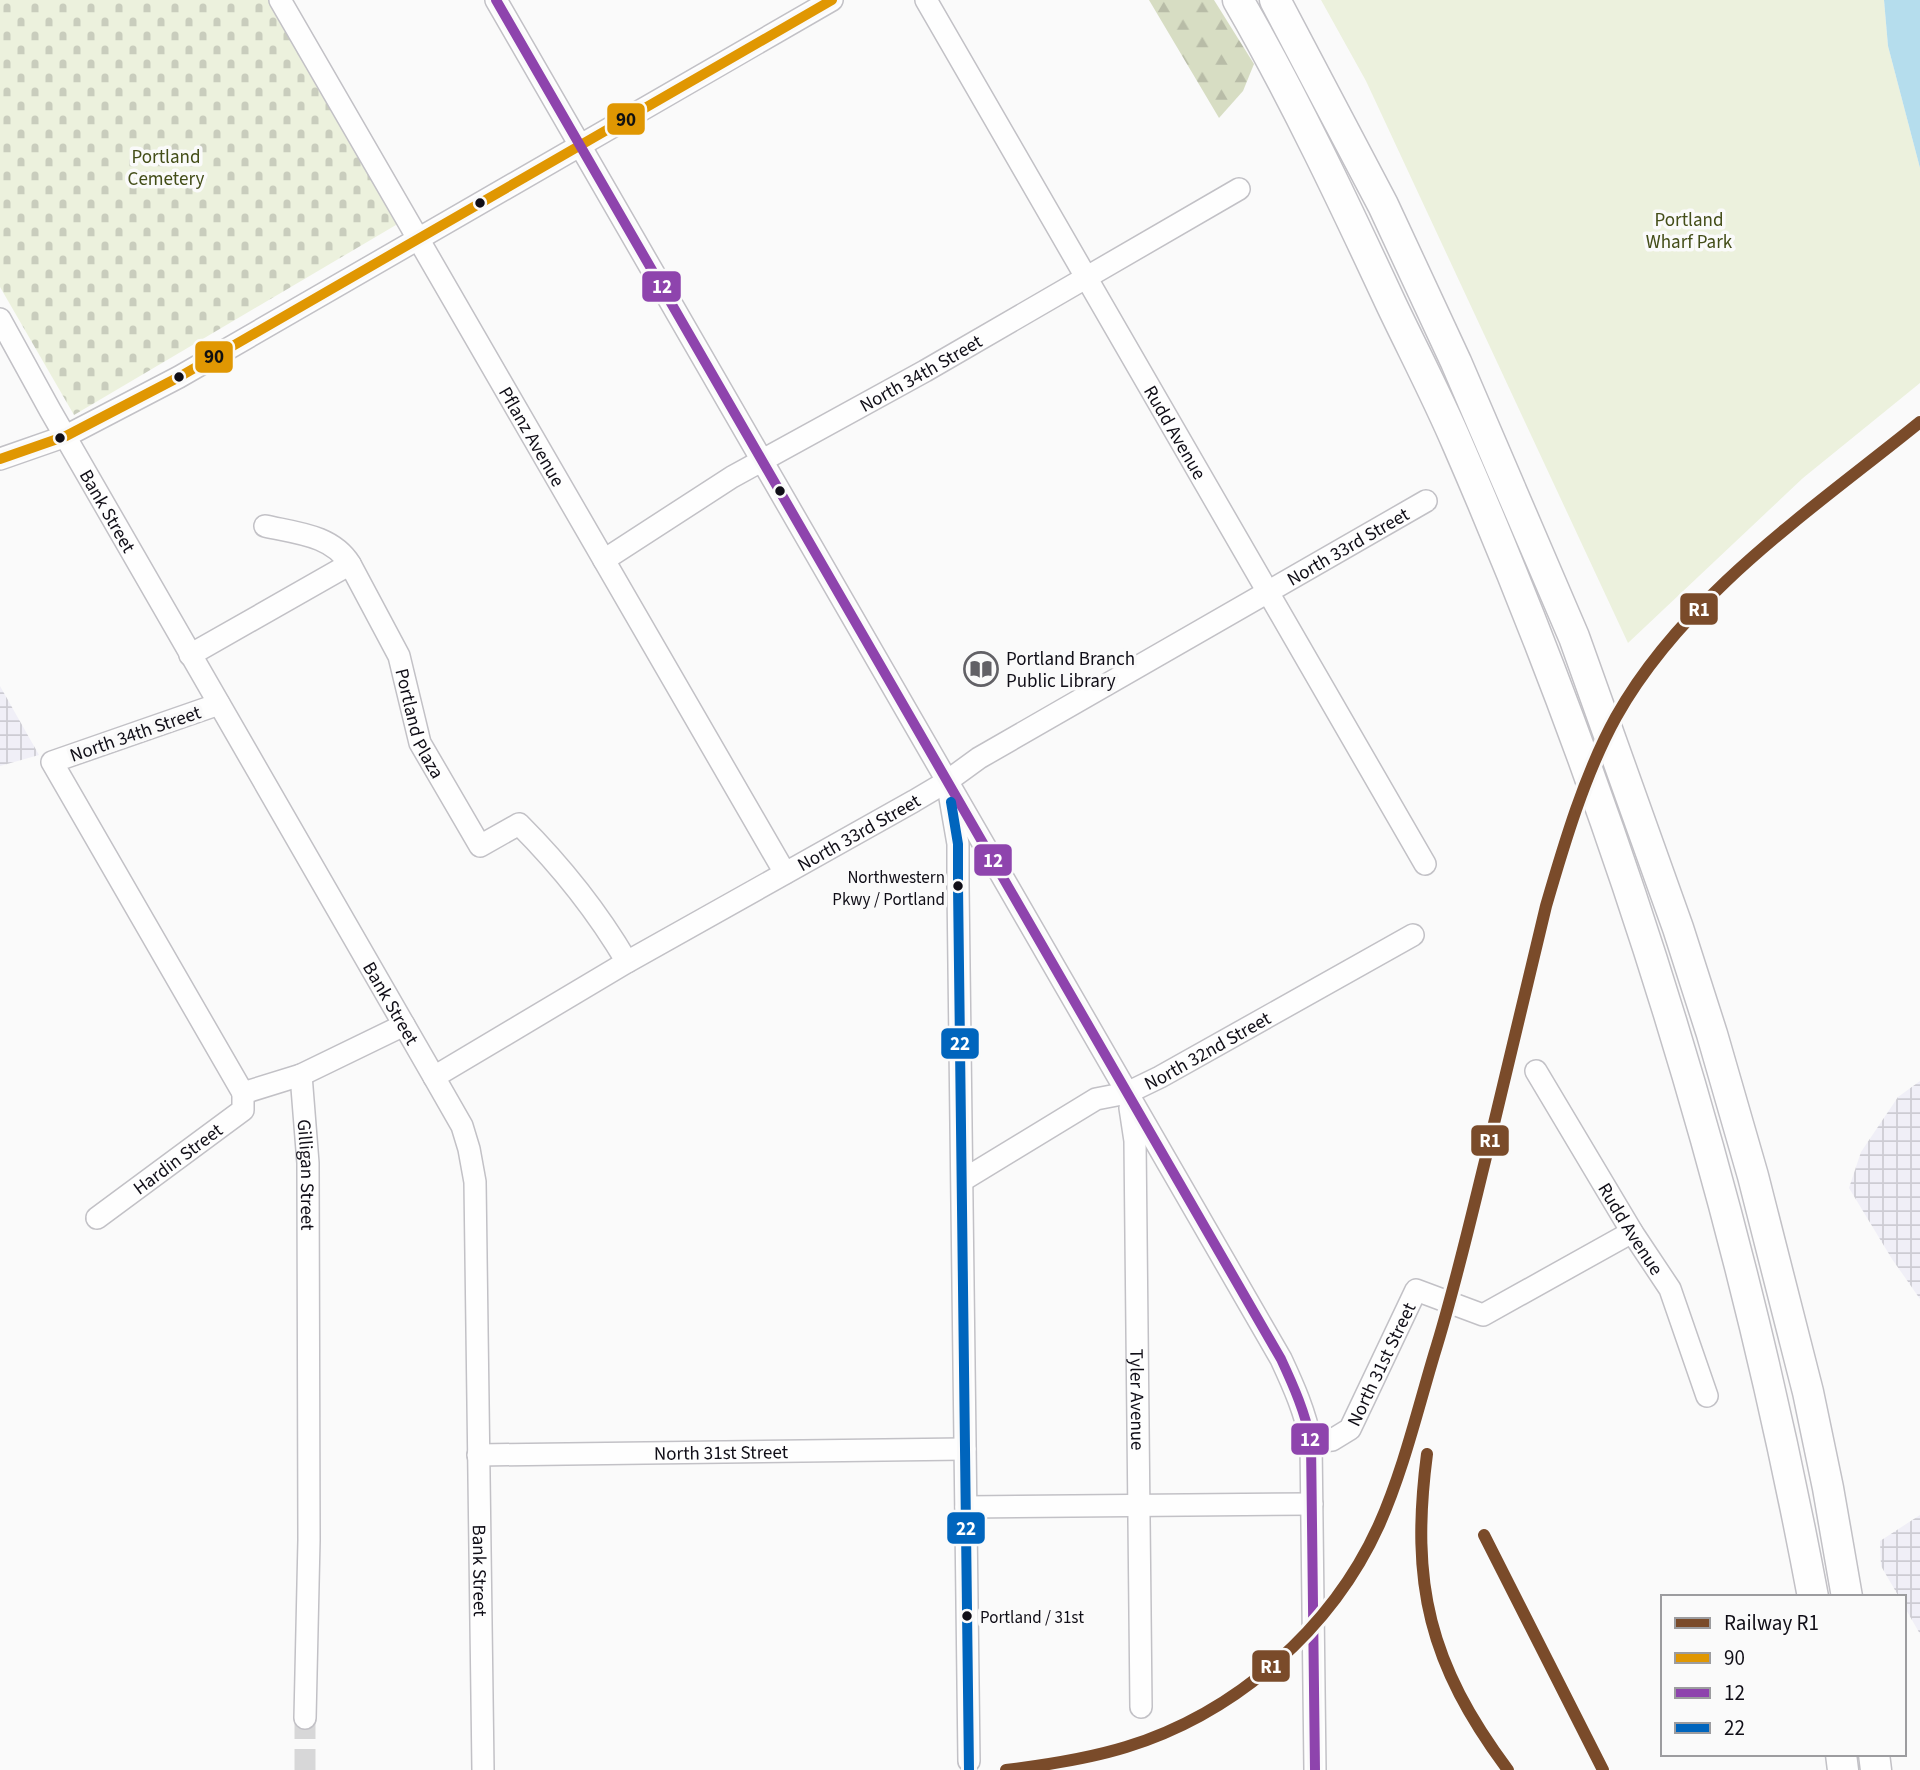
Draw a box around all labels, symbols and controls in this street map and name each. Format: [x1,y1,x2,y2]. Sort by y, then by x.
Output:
line badge: 90 [606,102,646,136]
text: 90 [616,107,636,134]
park label: Portland Cemetery [128,144,205,193]
unlabelled marker [473,196,487,210]
park label: Portland Wharf Park [1646,207,1733,256]
line badge: 12 [641,270,682,303]
text: 12 [652,274,672,301]
street label: North 34th Street [855,328,988,419]
line badge: 90 [194,340,234,374]
text: 90 [204,344,224,371]
unlabelled marker [172,370,186,384]
street label: Rudd Avenue [1136,381,1212,485]
street label: Pflanz Avenue [491,382,571,492]
unlabelled marker [53,431,67,445]
street label: Bank Street [72,465,142,559]
unlabelled marker [773,484,787,498]
street label: North 33rd Street [1282,501,1415,593]
line badge: R1 [1679,592,1719,626]
text: R1 [1688,597,1710,624]
place label: Portland Branch Public Library [1006,646,1135,695]
library icon: Portland Branch Public Library [962,650,1000,688]
street label: Portland Plaza [387,666,450,784]
street label: North 34th Street [66,699,205,769]
street label: North 33rd Street [793,788,926,879]
line badge: 12 [973,843,1013,877]
text: 12 [983,848,1003,875]
place label: Northwestern Pkwy / Portland [832,866,945,912]
marker: Northwestern Pkwy / Portland [951,879,965,893]
street label: Bank Street [355,957,425,1051]
street label: North 32nd Street [1140,1005,1276,1098]
line badge: 22 [940,1027,980,1060]
text: 22 [950,1031,970,1058]
street label: Hardin Street [128,1117,229,1202]
street label: Gilligan Street [290,1118,320,1231]
line badge: R1 [1470,1124,1510,1157]
text: R1 [1479,1128,1501,1155]
street label: Rudd Avenue [1591,1178,1669,1281]
street label: North 31st Street [1341,1298,1423,1431]
street label: Tyler Avenue [1122,1349,1150,1451]
line badge: 12 [1290,1422,1330,1456]
text: 12 [1300,1427,1320,1454]
street label: North 31st Street [654,1439,789,1468]
line badge: 22 [946,1511,986,1545]
text: 22 [956,1516,976,1543]
street label: Bank Street [465,1524,493,1617]
legend [1661,1595,1906,1756]
place label: Portland / 31st [980,1606,1084,1630]
text: Railway R1 [1724,1608,1819,1638]
marker: Portland / 31st [960,1609,974,1623]
text: 90 [1724,1643,1745,1673]
line badge: R1 [1251,1649,1291,1683]
text: R1 [1260,1654,1282,1681]
text: 12 [1724,1678,1745,1708]
text: 22 [1724,1713,1745,1743]

